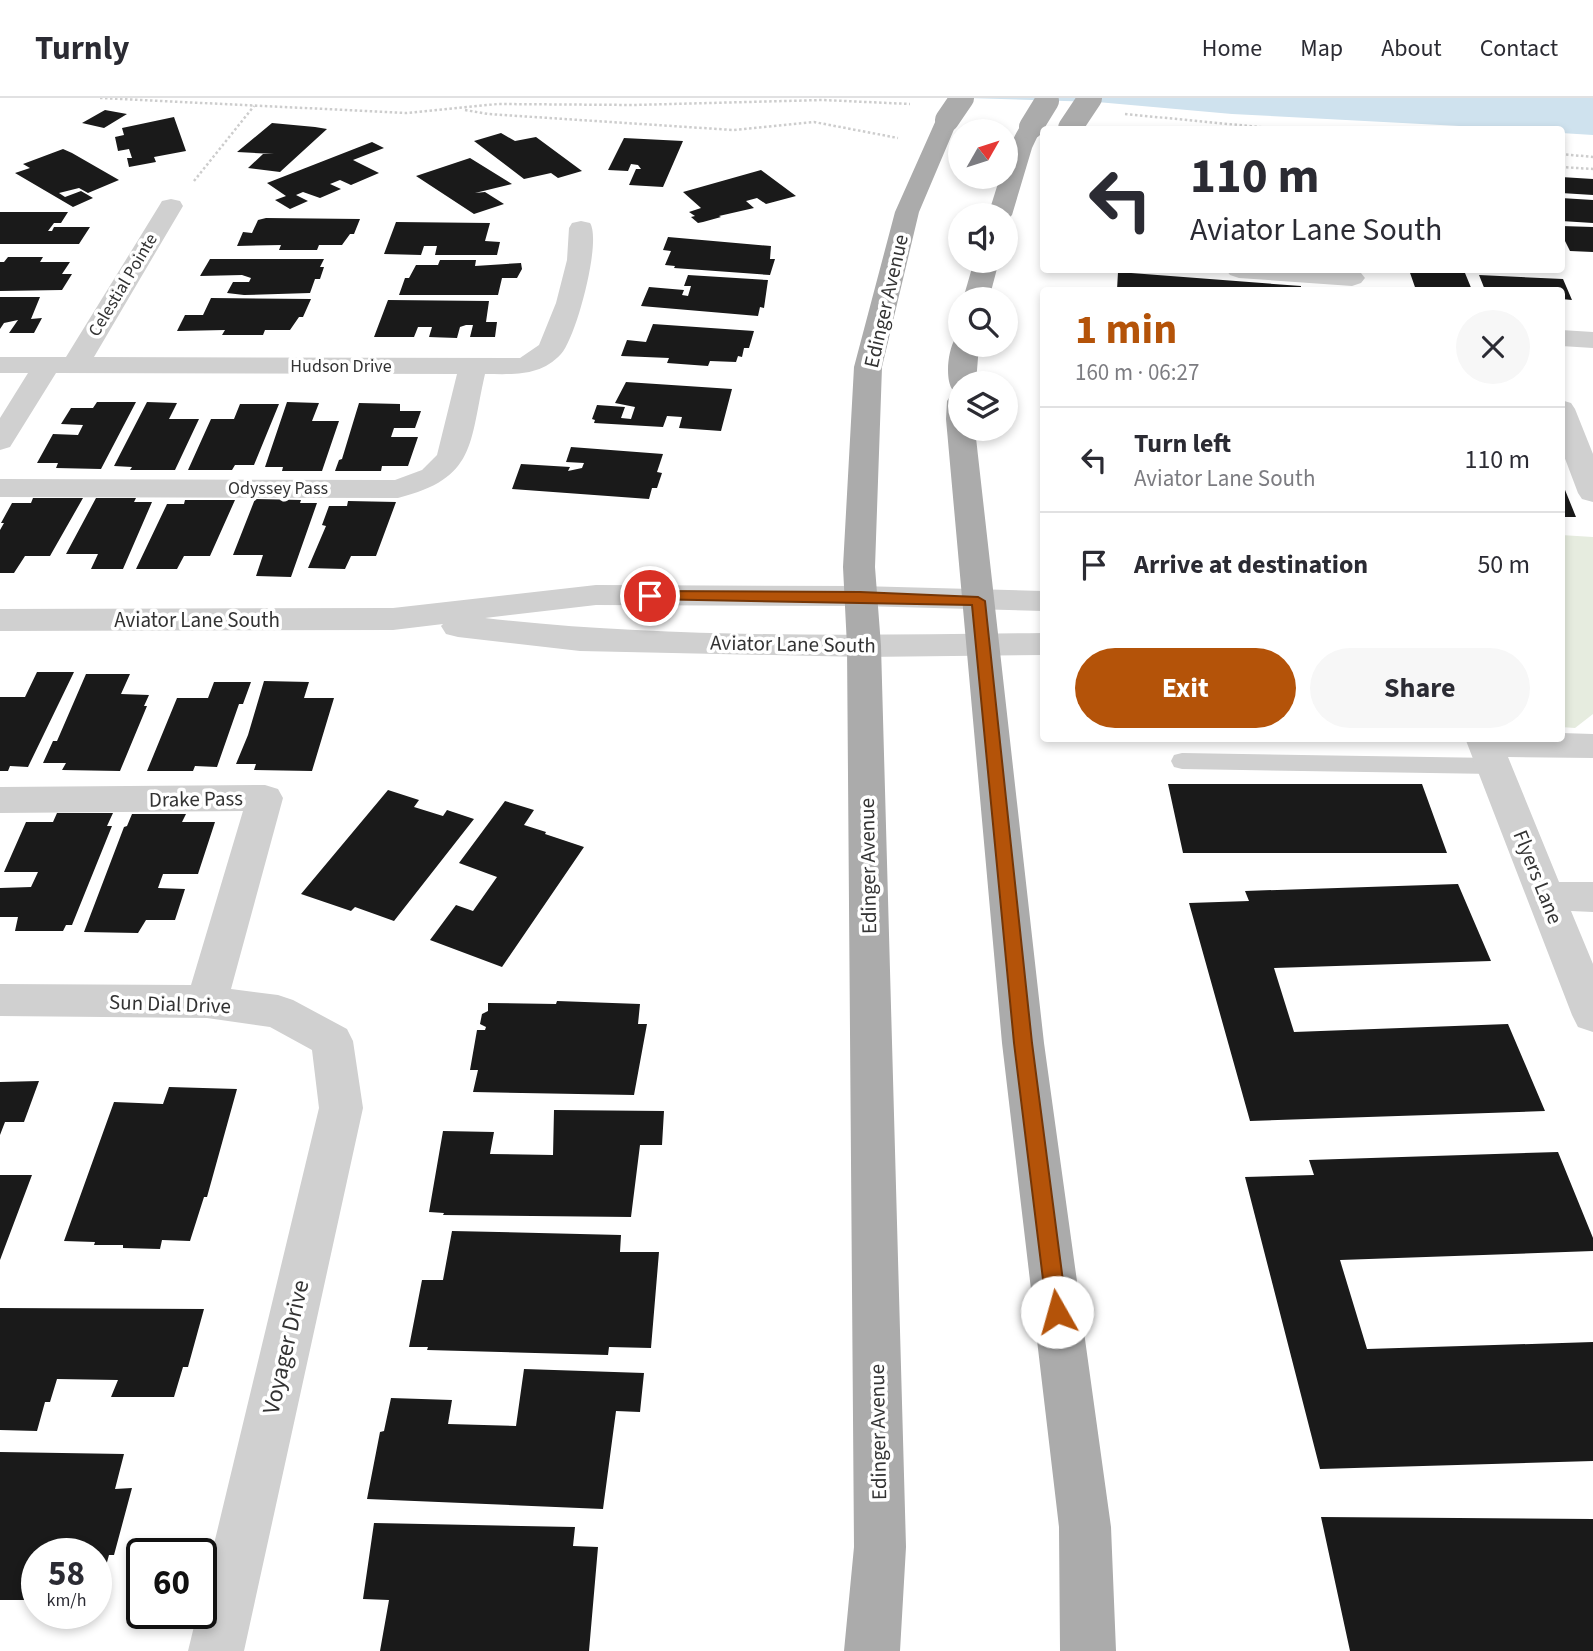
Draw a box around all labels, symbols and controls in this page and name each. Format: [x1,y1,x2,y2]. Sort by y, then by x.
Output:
text: Turnly [35,25,129,72]
text: Home [1202,31,1262,66]
text: Map [1300,31,1343,66]
text: About [1381,31,1442,66]
text: Contact [1480,31,1558,66]
north arrow [948,119,1018,189]
map controls [948,119,1018,441]
text: 110 m [1190,142,1319,212]
icon: left [1075,154,1166,245]
button: sound [948,203,1018,273]
text: Aviator Lane South [1190,207,1442,253]
street label: Celestial Pointe [82,229,164,341]
street label: Edinger Avenue [856,231,916,371]
button: search [948,287,1018,357]
text: 1 min [1075,300,1177,360]
button: close [1456,310,1530,384]
street label: Hudson Drive [290,354,392,379]
text: 160 m · 06:27 [1075,356,1199,389]
button: layers [948,371,1018,441]
text: Turn left [1134,425,1231,462]
icon: left [1075,441,1113,479]
text: 110 m [1464,441,1530,478]
text: Aviator Lane South [1134,462,1315,495]
street label: Odyssey Pass [228,476,328,501]
icon: arrive [1075,546,1113,584]
text: Arrive at destination [1134,546,1368,583]
text: 50 m [1477,546,1530,583]
pin [620,566,680,626]
icon: arrive [631,577,669,615]
street label: Aviator Lane South [114,605,280,635]
street label: Aviator Lane South [710,628,876,660]
button: Exit [1075,648,1296,728]
button: Share [1310,648,1530,728]
street label: Drake Pass [149,783,244,815]
street label: Edinger Avenue [852,798,884,934]
street label: Flyers Lane [1506,826,1570,928]
street label: Sun Dial Drive [108,987,232,1021]
position arrow [1020,1275,1094,1349]
street label: Voyager Drive [254,1277,318,1417]
street label: Edinger Avenue [862,1364,894,1500]
speed limit sign: 60 [126,1538,217,1629]
text: 58 [48,1549,85,1599]
text: km/h [47,1588,86,1613]

